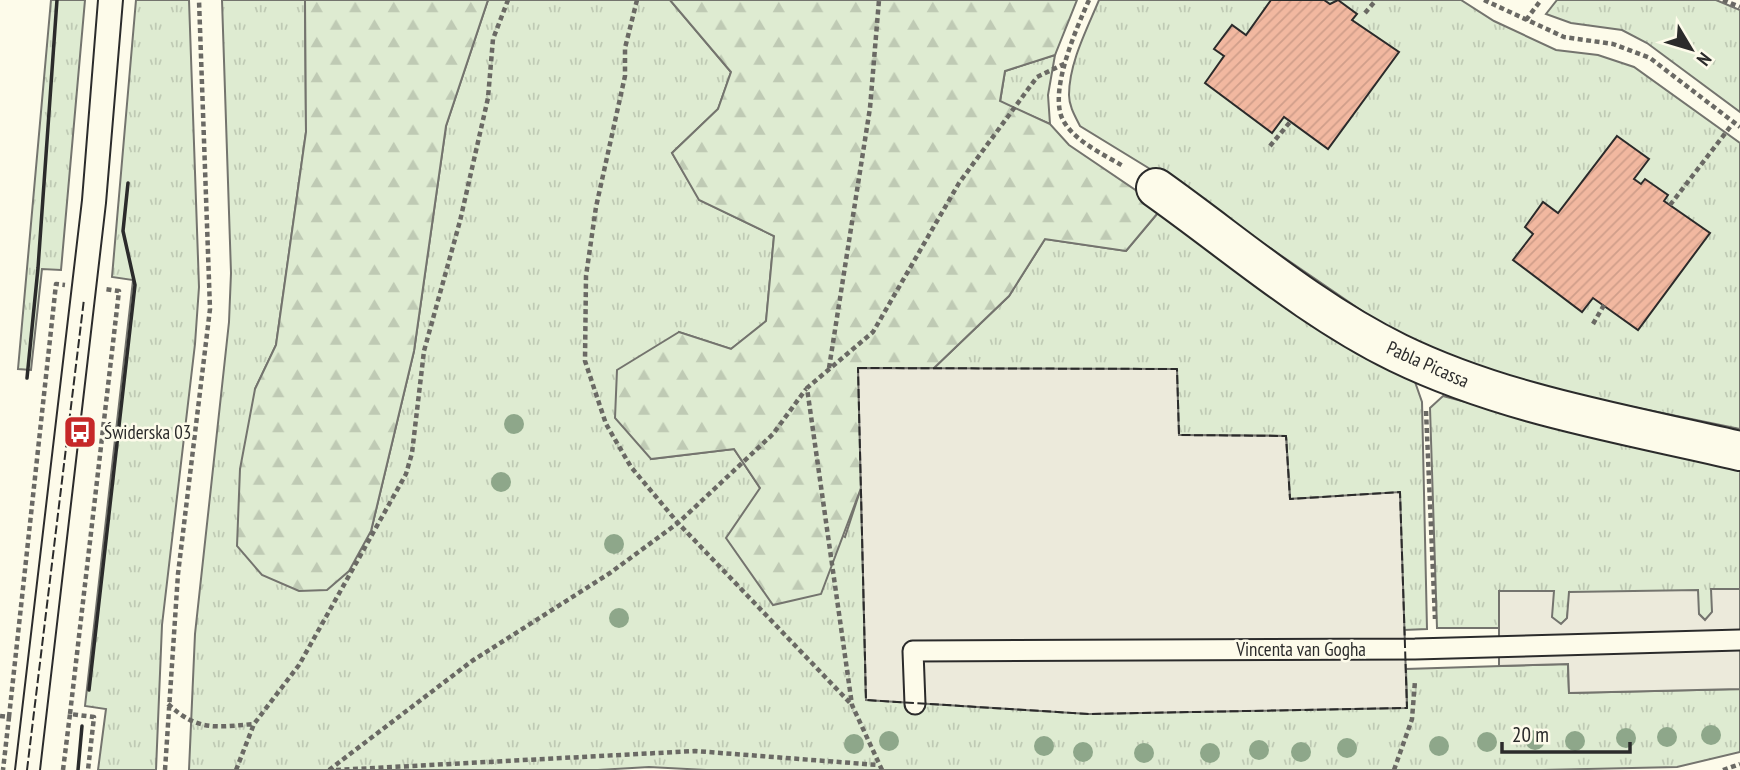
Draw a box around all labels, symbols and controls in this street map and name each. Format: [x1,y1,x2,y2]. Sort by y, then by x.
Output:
north arrow [1656,14,1726,84]
text: N [1692,48,1717,71]
street label: Pabla Picassa [1383,335,1473,393]
bus stop icon: Świderska 03 [61,413,99,451]
place label: Świderska 03 [104,420,191,444]
street label: Vincenta van Gogha [1235,637,1366,661]
scale bar [1502,710,1630,754]
text: 20 m [1512,721,1549,748]

